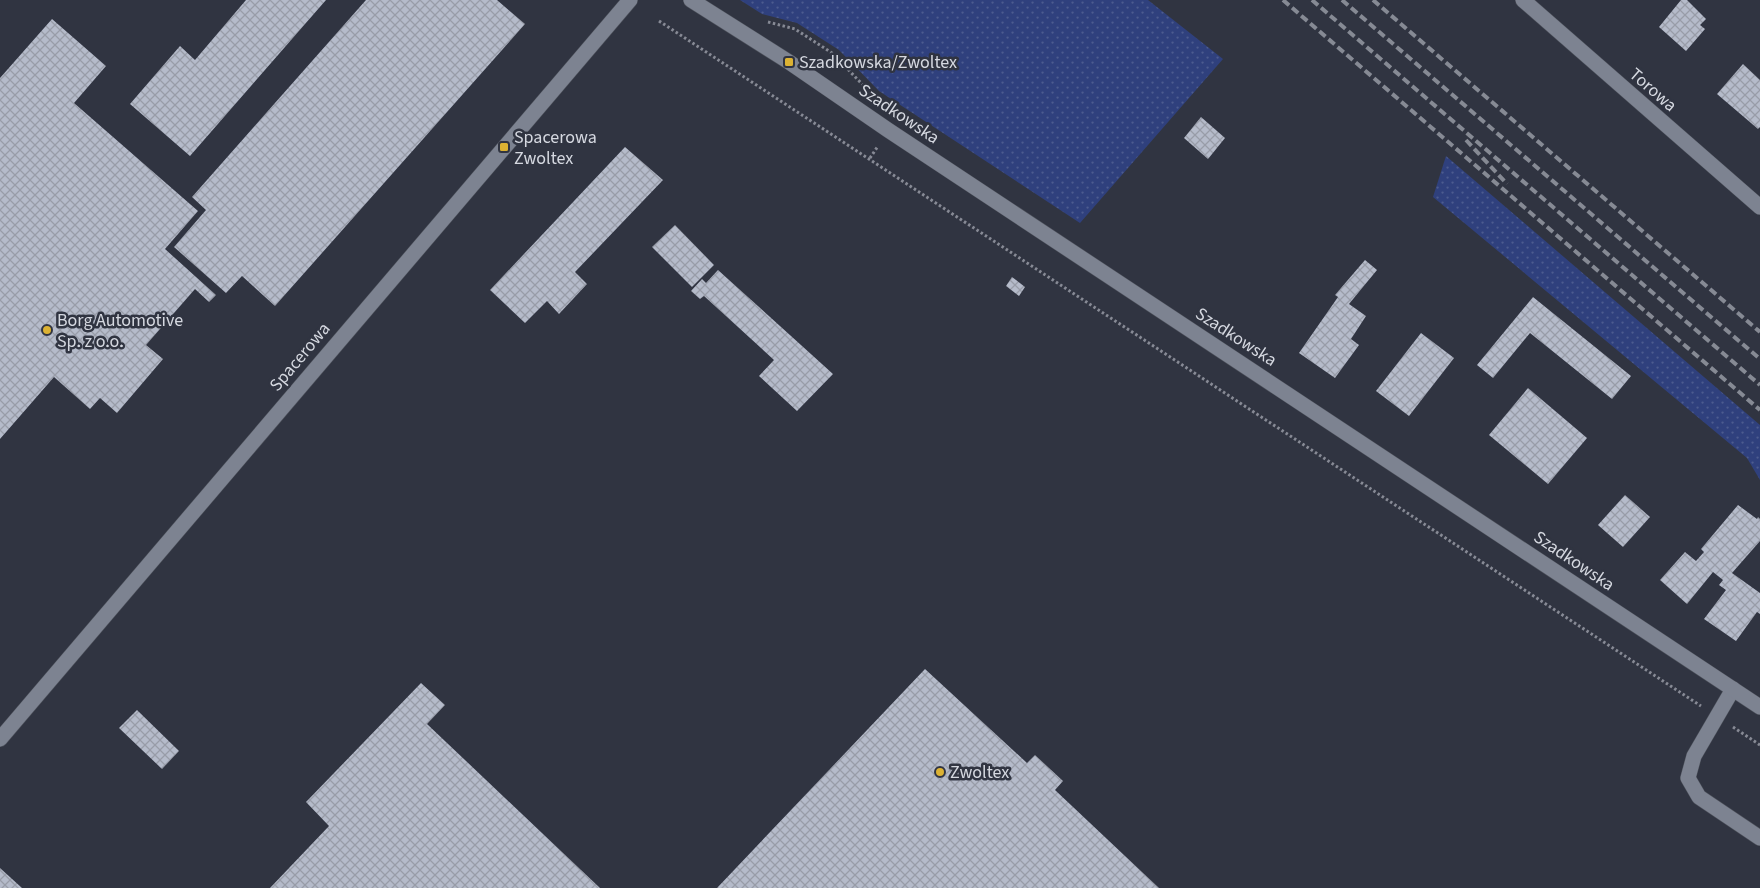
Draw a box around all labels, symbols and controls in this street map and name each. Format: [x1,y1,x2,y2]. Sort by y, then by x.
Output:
place label: Szadkowska/Zwoltex [799,50,957,75]
marker: Szadkowska/Zwoltex [783,56,795,68]
street label: Torowa [1624,62,1682,118]
street label: Szadkowska [854,78,944,150]
place label: Spacerowa Zwoltex [514,125,597,171]
marker: Spacerowa Zwoltex [498,141,510,153]
street label: Szadkowska [1190,301,1282,373]
place label: Borg Automotive Sp. z o.o. [57,308,183,354]
street label: Spacerowa [264,317,336,397]
marker: Borg Automotive Sp. z o.o. [41,324,53,336]
street label: Szadkowska [1529,525,1619,597]
place label: Zwoltex [950,760,1009,785]
marker: Zwoltex [934,766,946,778]

